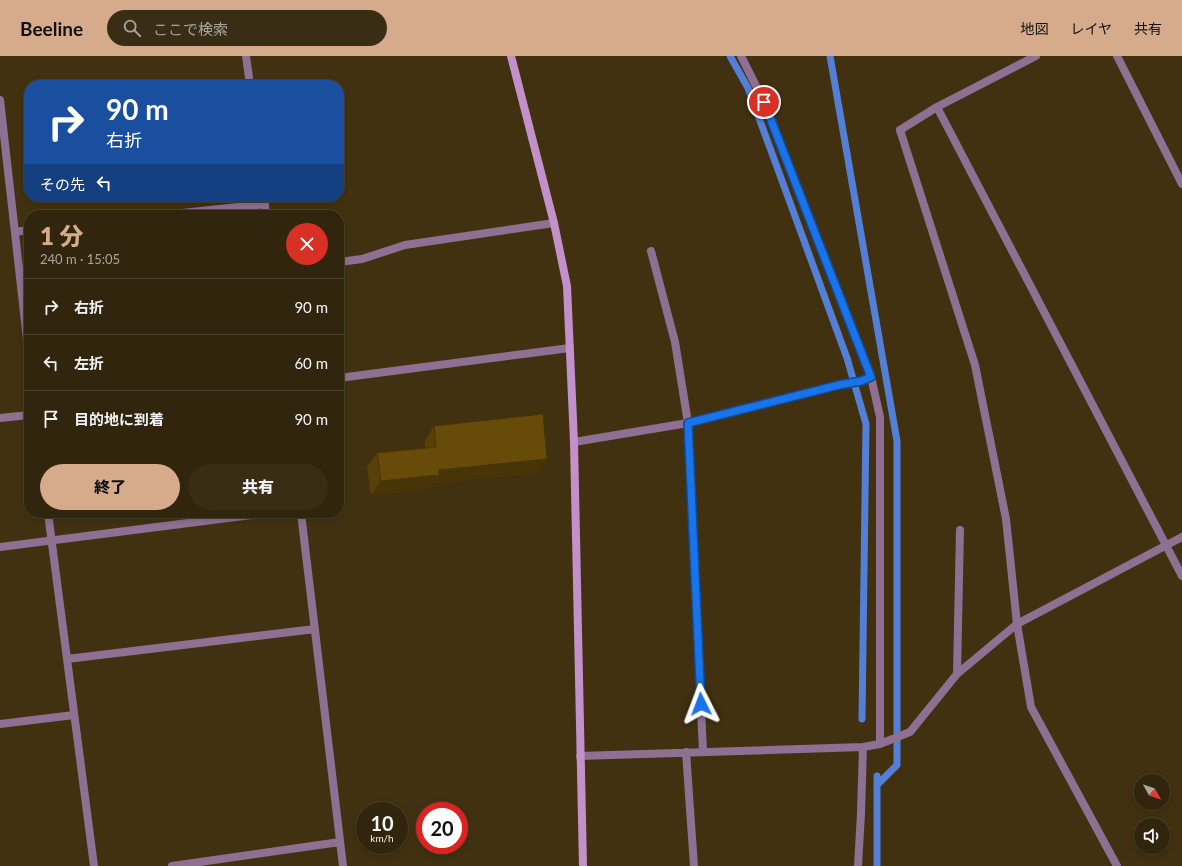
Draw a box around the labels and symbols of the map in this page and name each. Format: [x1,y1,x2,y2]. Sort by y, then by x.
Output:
pin [747,85,781,119]
position arrow [680,683,722,725]
north arrow [1134,774,1170,810]
speed limit sign: 20 [416,802,468,854]

